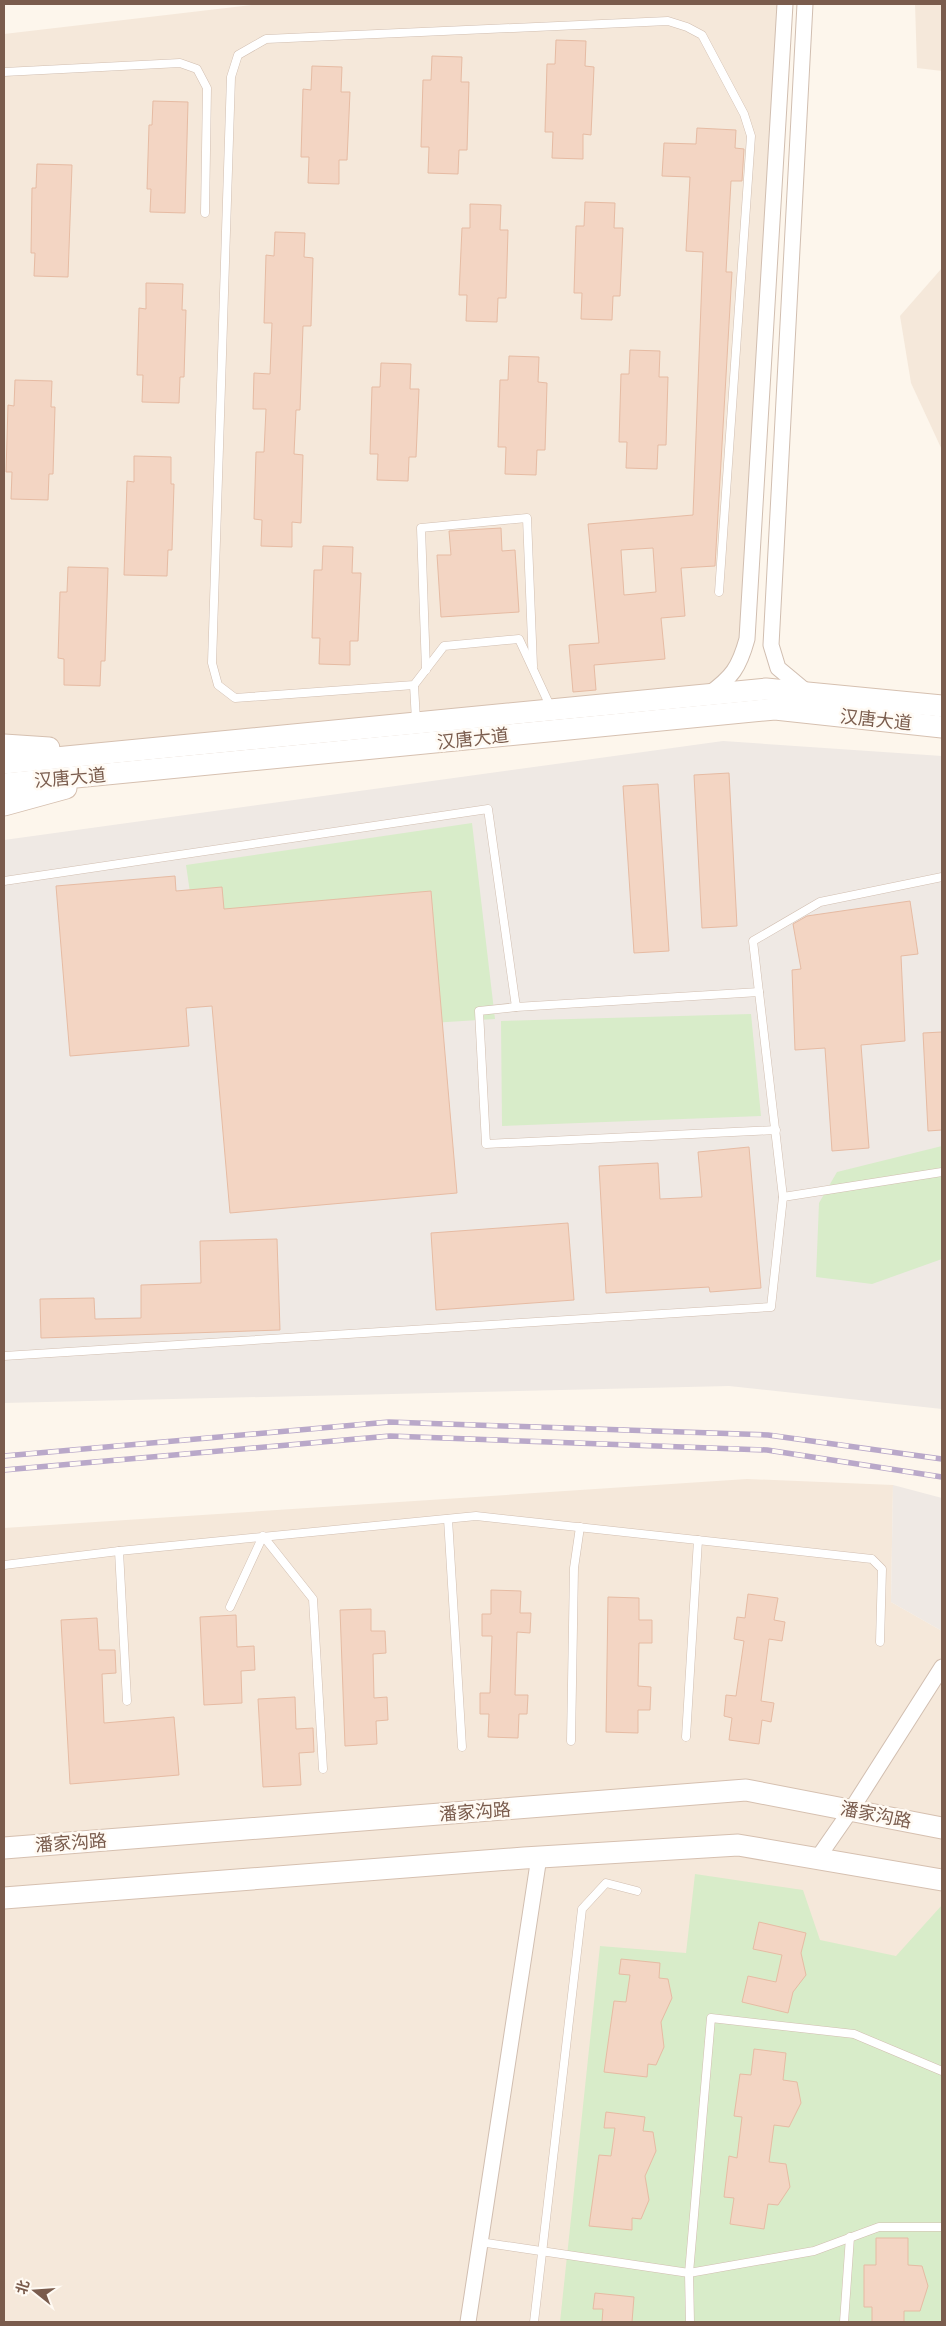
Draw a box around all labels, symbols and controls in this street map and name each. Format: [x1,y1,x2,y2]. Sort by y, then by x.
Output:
street label: 汉唐大道 [839,703,913,735]
street label: 汉唐大道 [436,722,510,754]
street label: 汉唐大道 [33,762,107,792]
street label: 潘家沟路 [839,1795,914,1833]
street label: 潘家沟路 [438,1797,512,1825]
street label: 潘家沟路 [34,1828,108,1856]
north arrow [10,2266,60,2316]
text: 北 [11,2278,33,2297]

